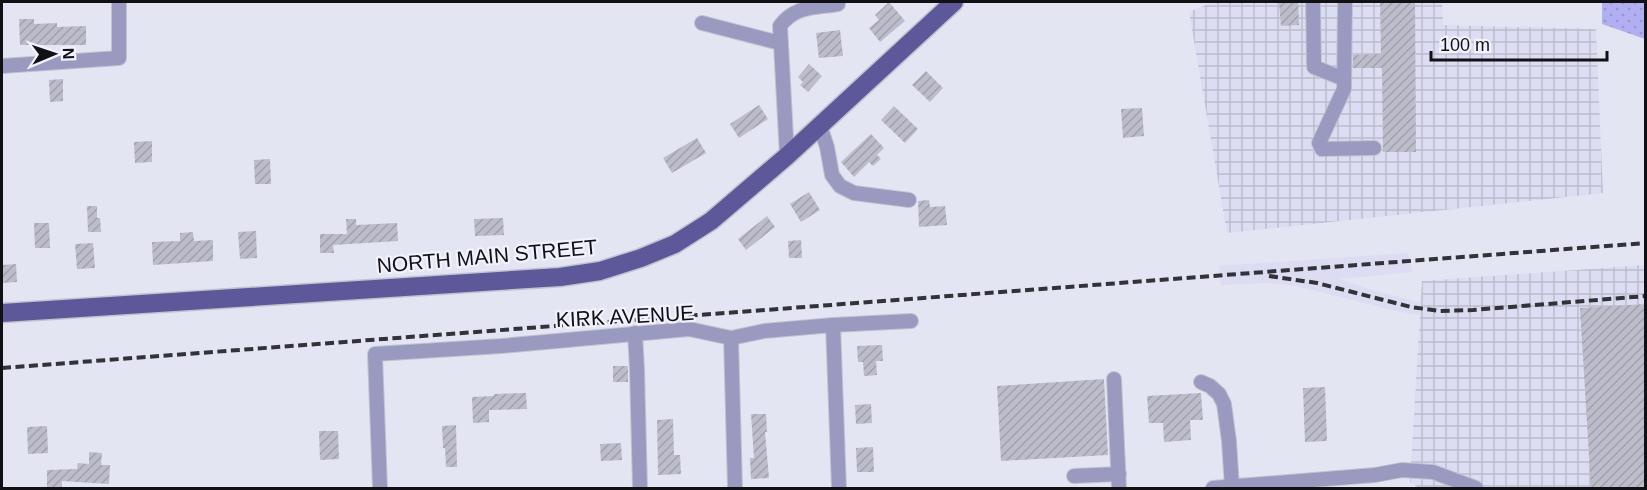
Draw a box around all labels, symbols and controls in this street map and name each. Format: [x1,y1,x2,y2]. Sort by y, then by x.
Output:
north arrow [24,24,84,84]
scale bar [1431,24,1606,62]
text: 100 m [1440,35,1490,55]
text: N [60,47,77,60]
street label: NORTH MAIN STREET [376,235,598,277]
street label: KIRK AVENUE [555,301,695,331]

